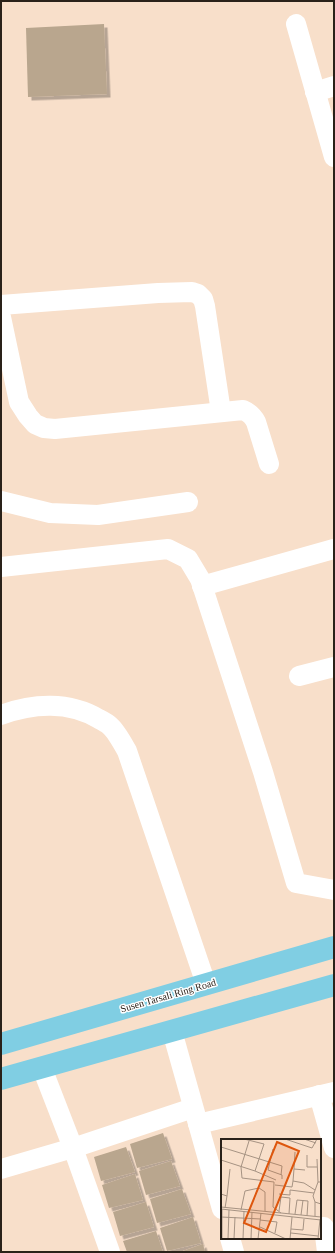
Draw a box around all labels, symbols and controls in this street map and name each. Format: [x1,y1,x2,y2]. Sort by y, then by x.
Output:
street label: Susen Tarsali Ring Road [119,977,217,1014]
inset map [221,1139,321,1239]

